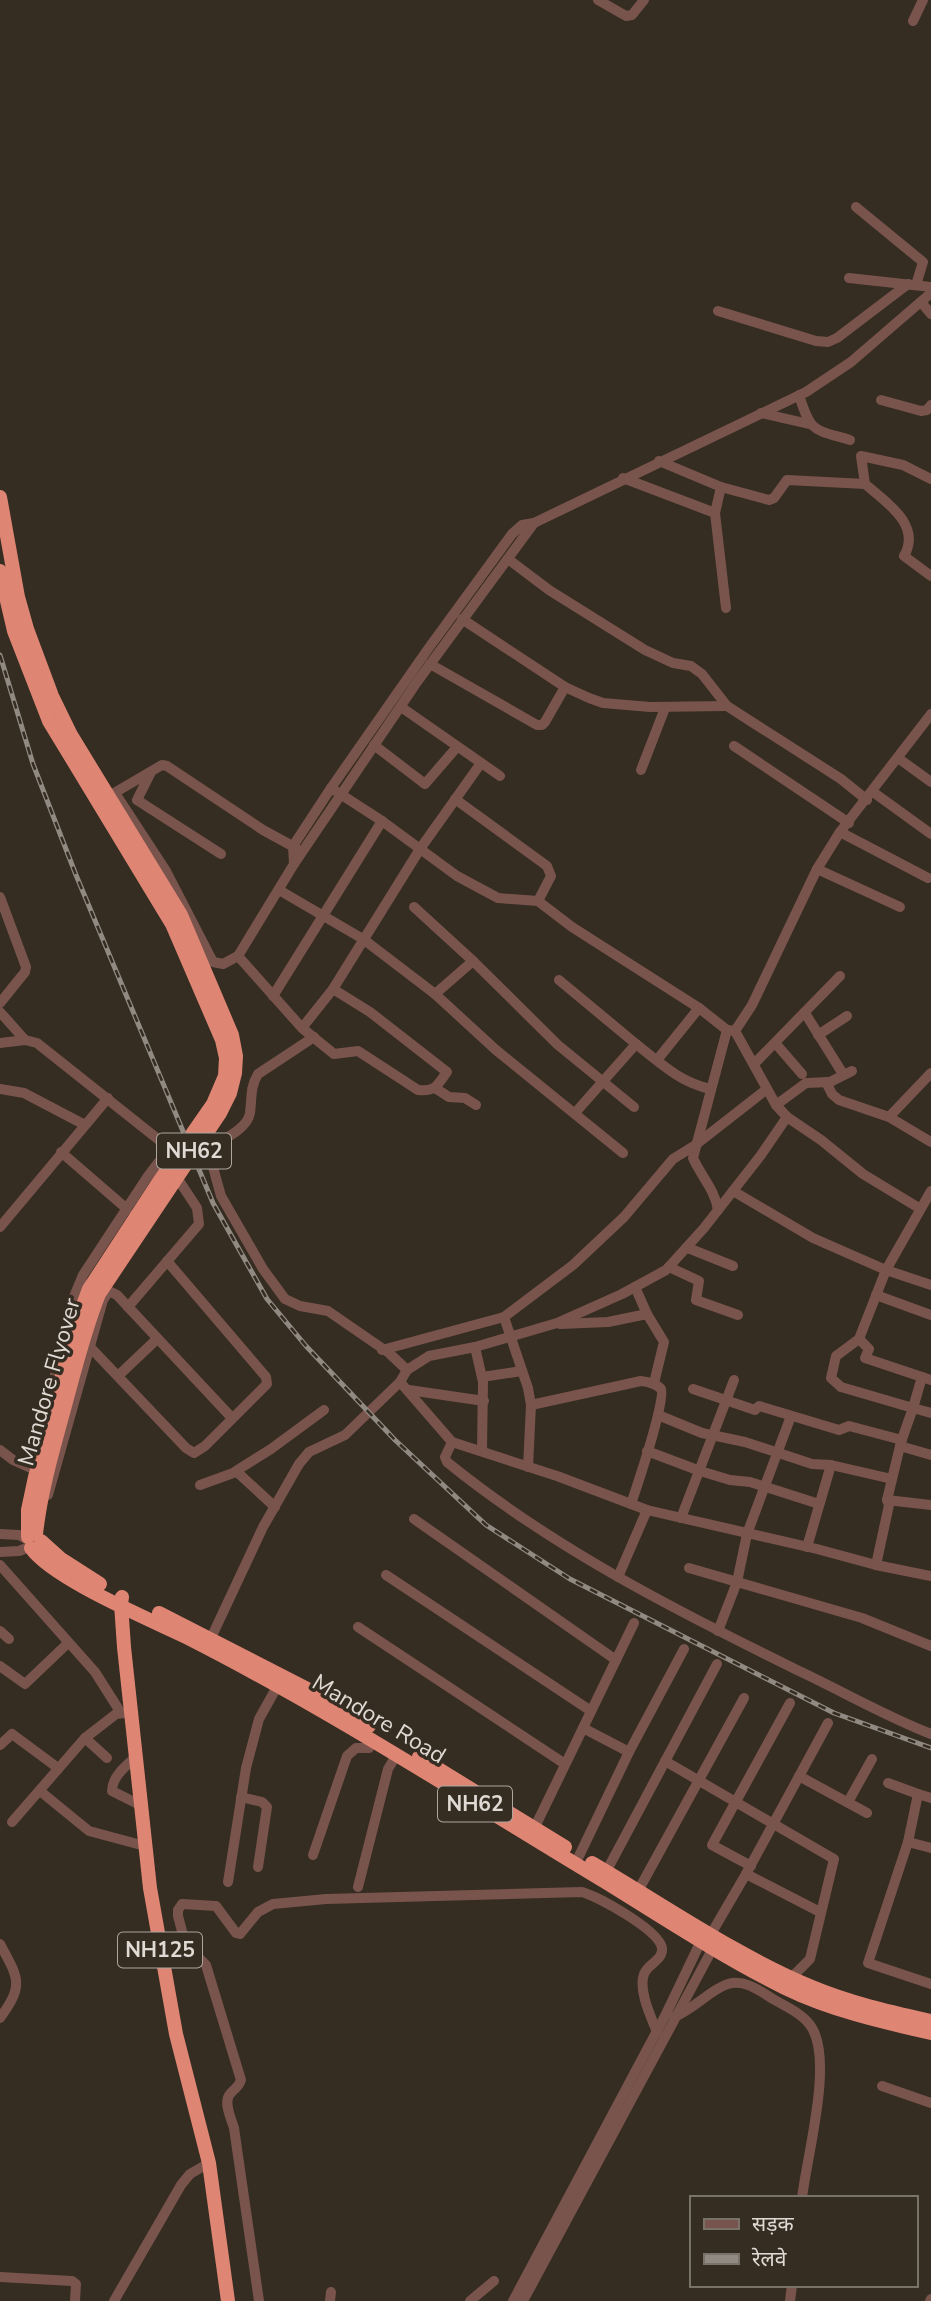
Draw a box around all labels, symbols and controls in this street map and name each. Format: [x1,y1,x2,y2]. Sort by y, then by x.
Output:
road number: NH62 [157,1134,231,1168]
street label: Mandore Flyover [10,1294,88,1469]
street label: Mandore Road [306,1667,452,1771]
road number: NH62 [438,1786,512,1822]
road number: NH125 [118,1932,202,1968]
legend [690,2196,917,2287]
text: सड़क [752,2210,794,2238]
text: रेलवे [751,2245,787,2273]

